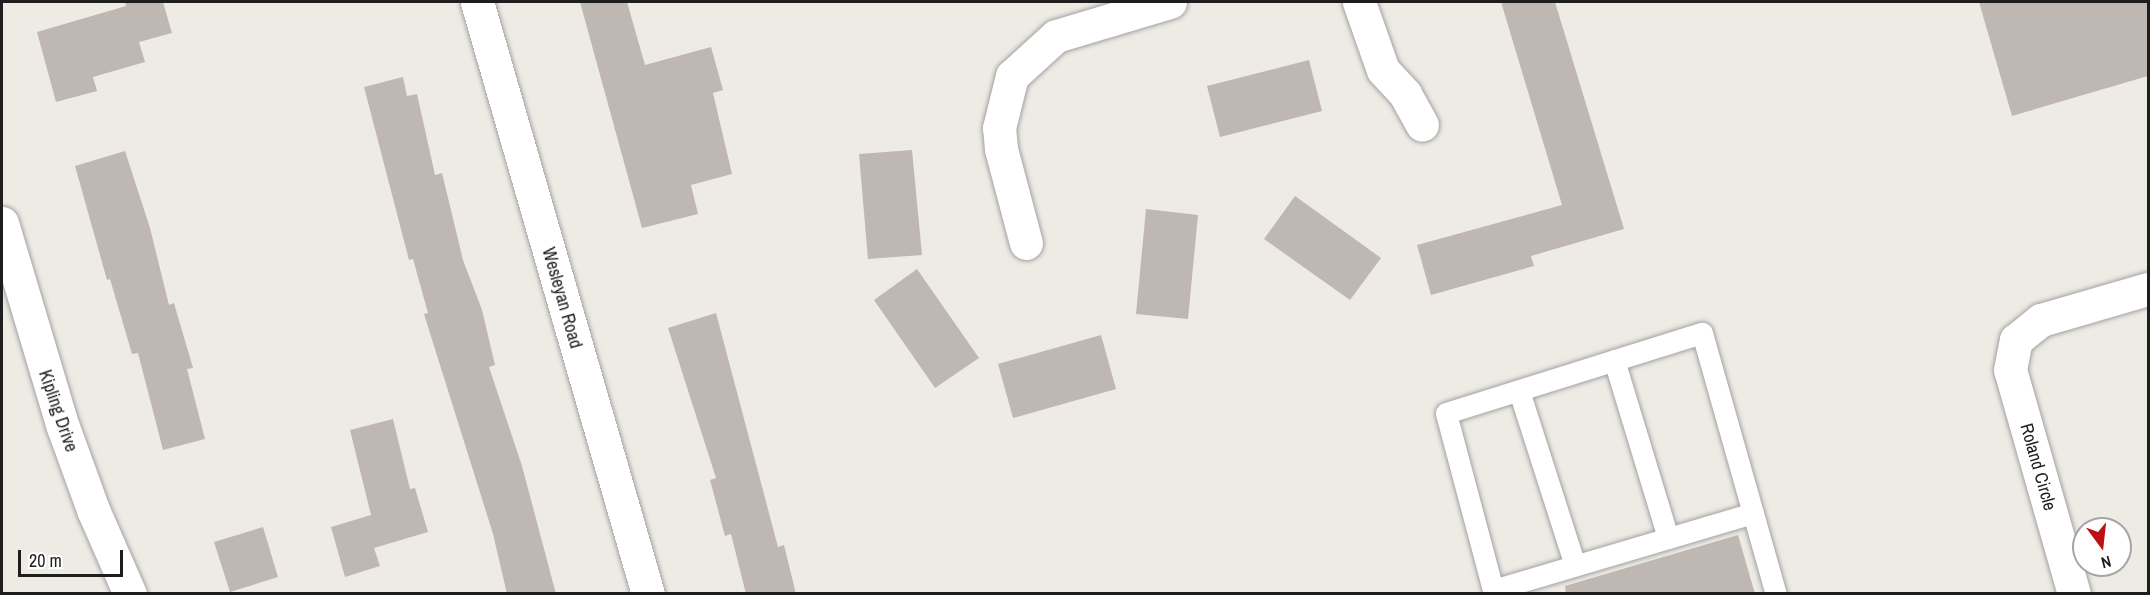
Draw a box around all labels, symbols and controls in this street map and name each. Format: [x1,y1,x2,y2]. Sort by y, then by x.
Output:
street label: Wesleyan Road [537,245,587,351]
street label: Kipling Drive [34,367,82,455]
street label: Roland Circle [2015,421,2061,513]
north arrow [2072,517,2132,577]
scale bar [21,538,126,576]
text: 20 m [29,548,62,573]
text: N [2099,551,2114,574]

